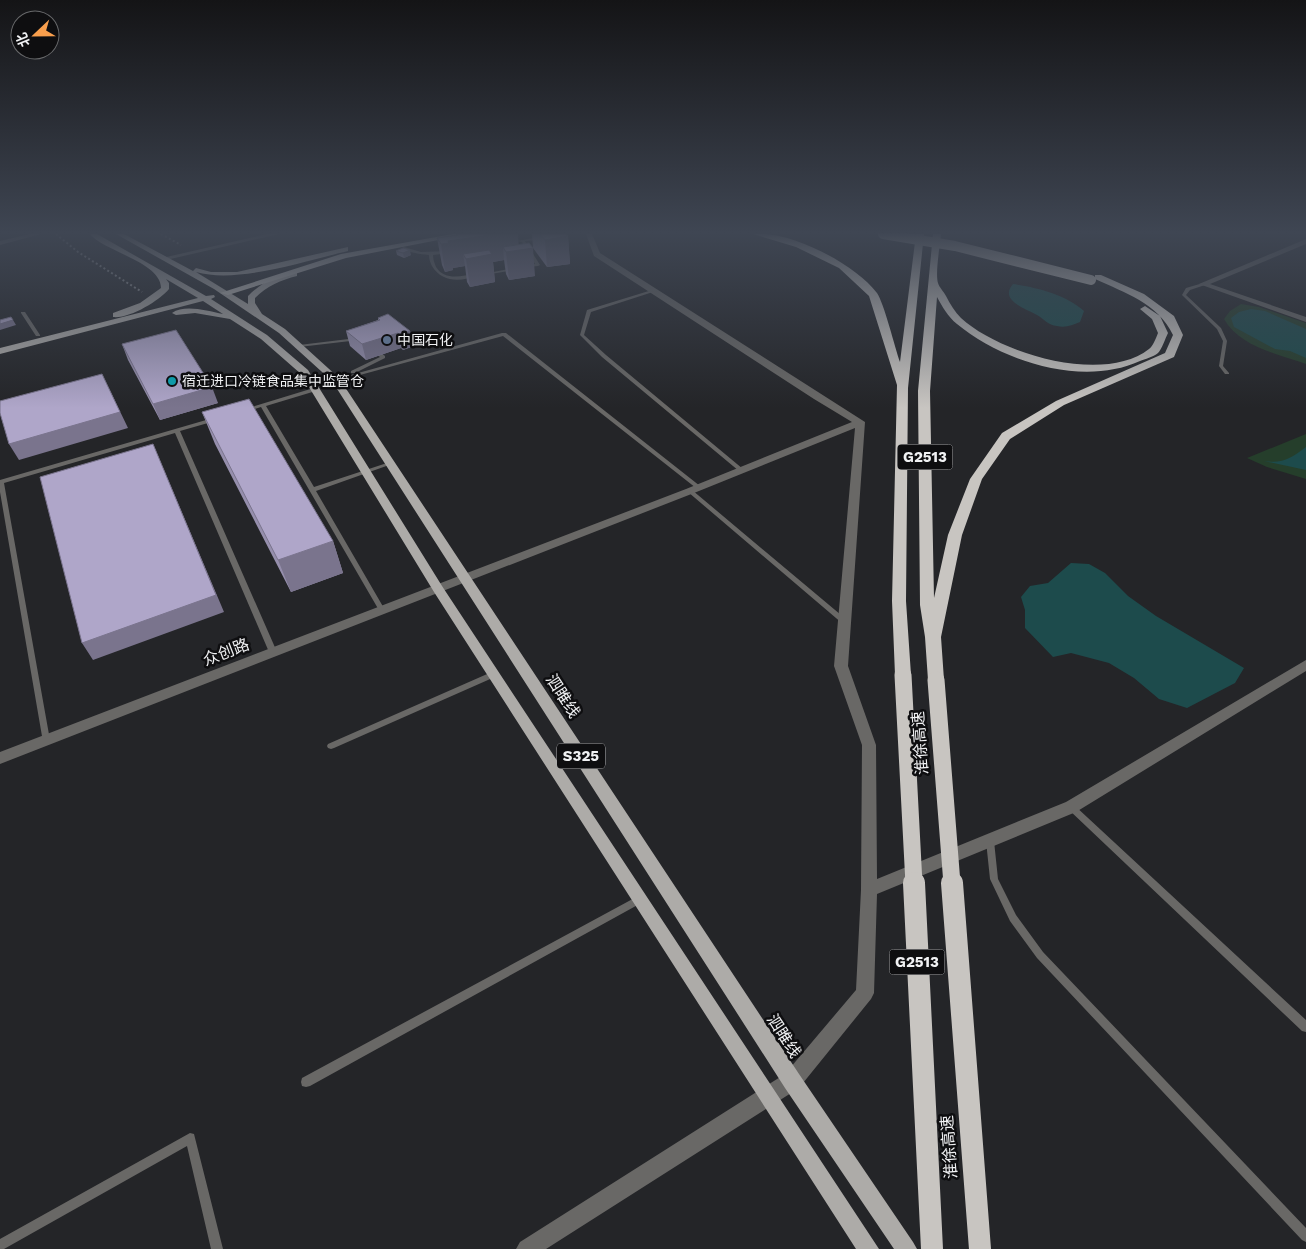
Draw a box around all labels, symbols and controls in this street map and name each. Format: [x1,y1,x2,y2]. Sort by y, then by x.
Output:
north arrow [10,10,60,60]
text: 北 [13,30,33,49]
place label: 中国石化 [397,332,453,348]
marker: 中国石化 [381,334,393,346]
place label: 宿迁进口冷链食品集中监管仓 [182,373,364,389]
marker: 宿迁进口冷链食品集中监管仓 [166,375,178,387]
road number: G2513 [898,444,952,470]
street label: 众创路 [200,635,252,669]
street label: 泗睢线 [542,671,584,721]
street label: 淮徐高速 [908,710,932,776]
road number: S325 [557,744,605,768]
road number: G2513 [890,950,944,974]
street label: 泗睢线 [763,1011,805,1061]
street label: 淮徐高速 [937,1114,961,1180]

